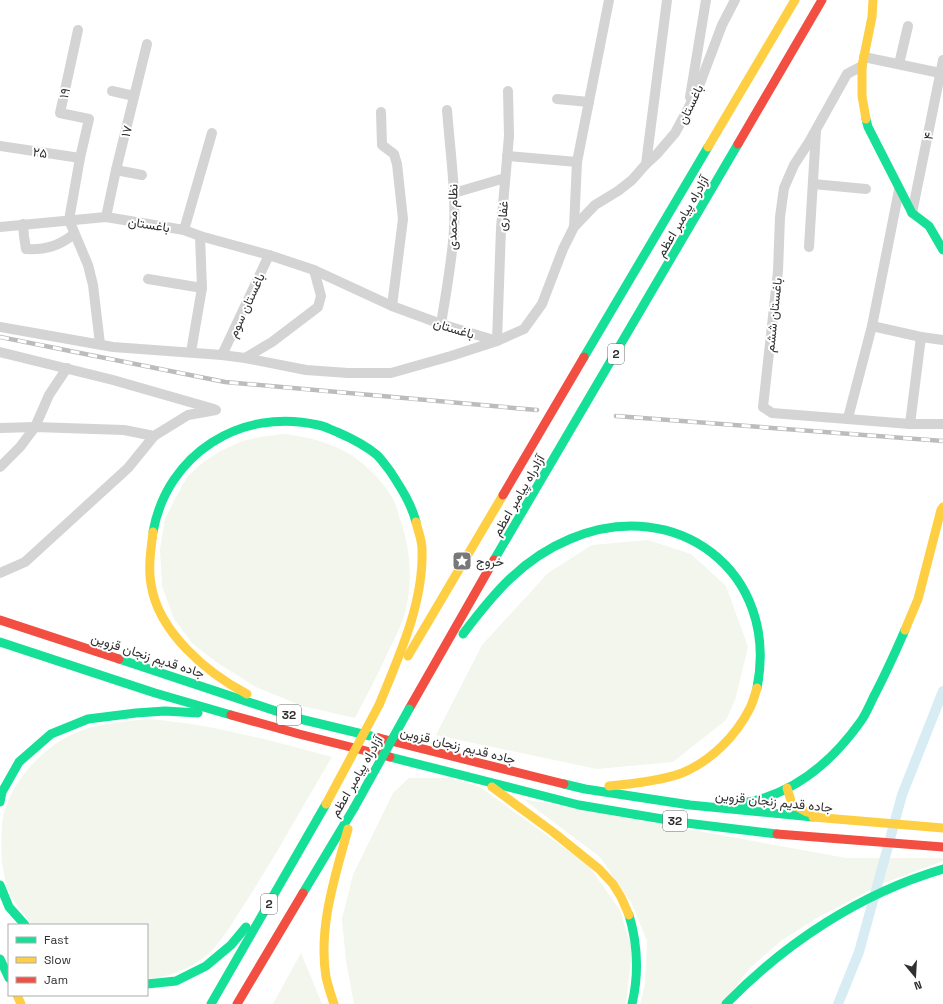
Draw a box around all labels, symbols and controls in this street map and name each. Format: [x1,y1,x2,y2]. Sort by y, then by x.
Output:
street label: باغستان [674,81,707,127]
street label: ۱۹ [55,86,74,100]
street label: ۱۷ [117,123,136,139]
street label: ۴ [919,131,938,141]
street label: ۲۵ [32,143,48,162]
street label: آزادراه پیامبر اعظم [652,172,714,260]
street label: نظام محمدی [443,183,462,250]
street label: غفاری [493,200,512,232]
street label: باغستان [127,213,171,236]
street label: باغستان سوم [224,270,269,340]
street label: باغستان ششم [761,277,786,353]
street label: باغستان [431,314,477,343]
road number: 2 [608,344,624,364]
street label: آزادراه پیامبر اعظم [488,451,550,539]
place icon: خروج [451,550,473,572]
place label: خروج [476,553,504,571]
street label: جاده قدیم زنجان قزوین [89,629,207,682]
road number: 32 [277,705,301,725]
street label: جاده قدیم زنجان قزوین [398,723,518,768]
street label: آزادراه پیامبر اعظم [326,732,388,820]
street label: جاده قدیم زنجان قزوین [714,787,834,816]
road number: 32 [663,811,687,831]
road number: 2 [261,894,277,914]
legend [8,924,148,996]
text: Fast [44,932,69,948]
text: Slow [44,952,71,968]
north arrow [895,956,935,996]
text: Jam [44,972,68,988]
text: N [912,978,924,993]

